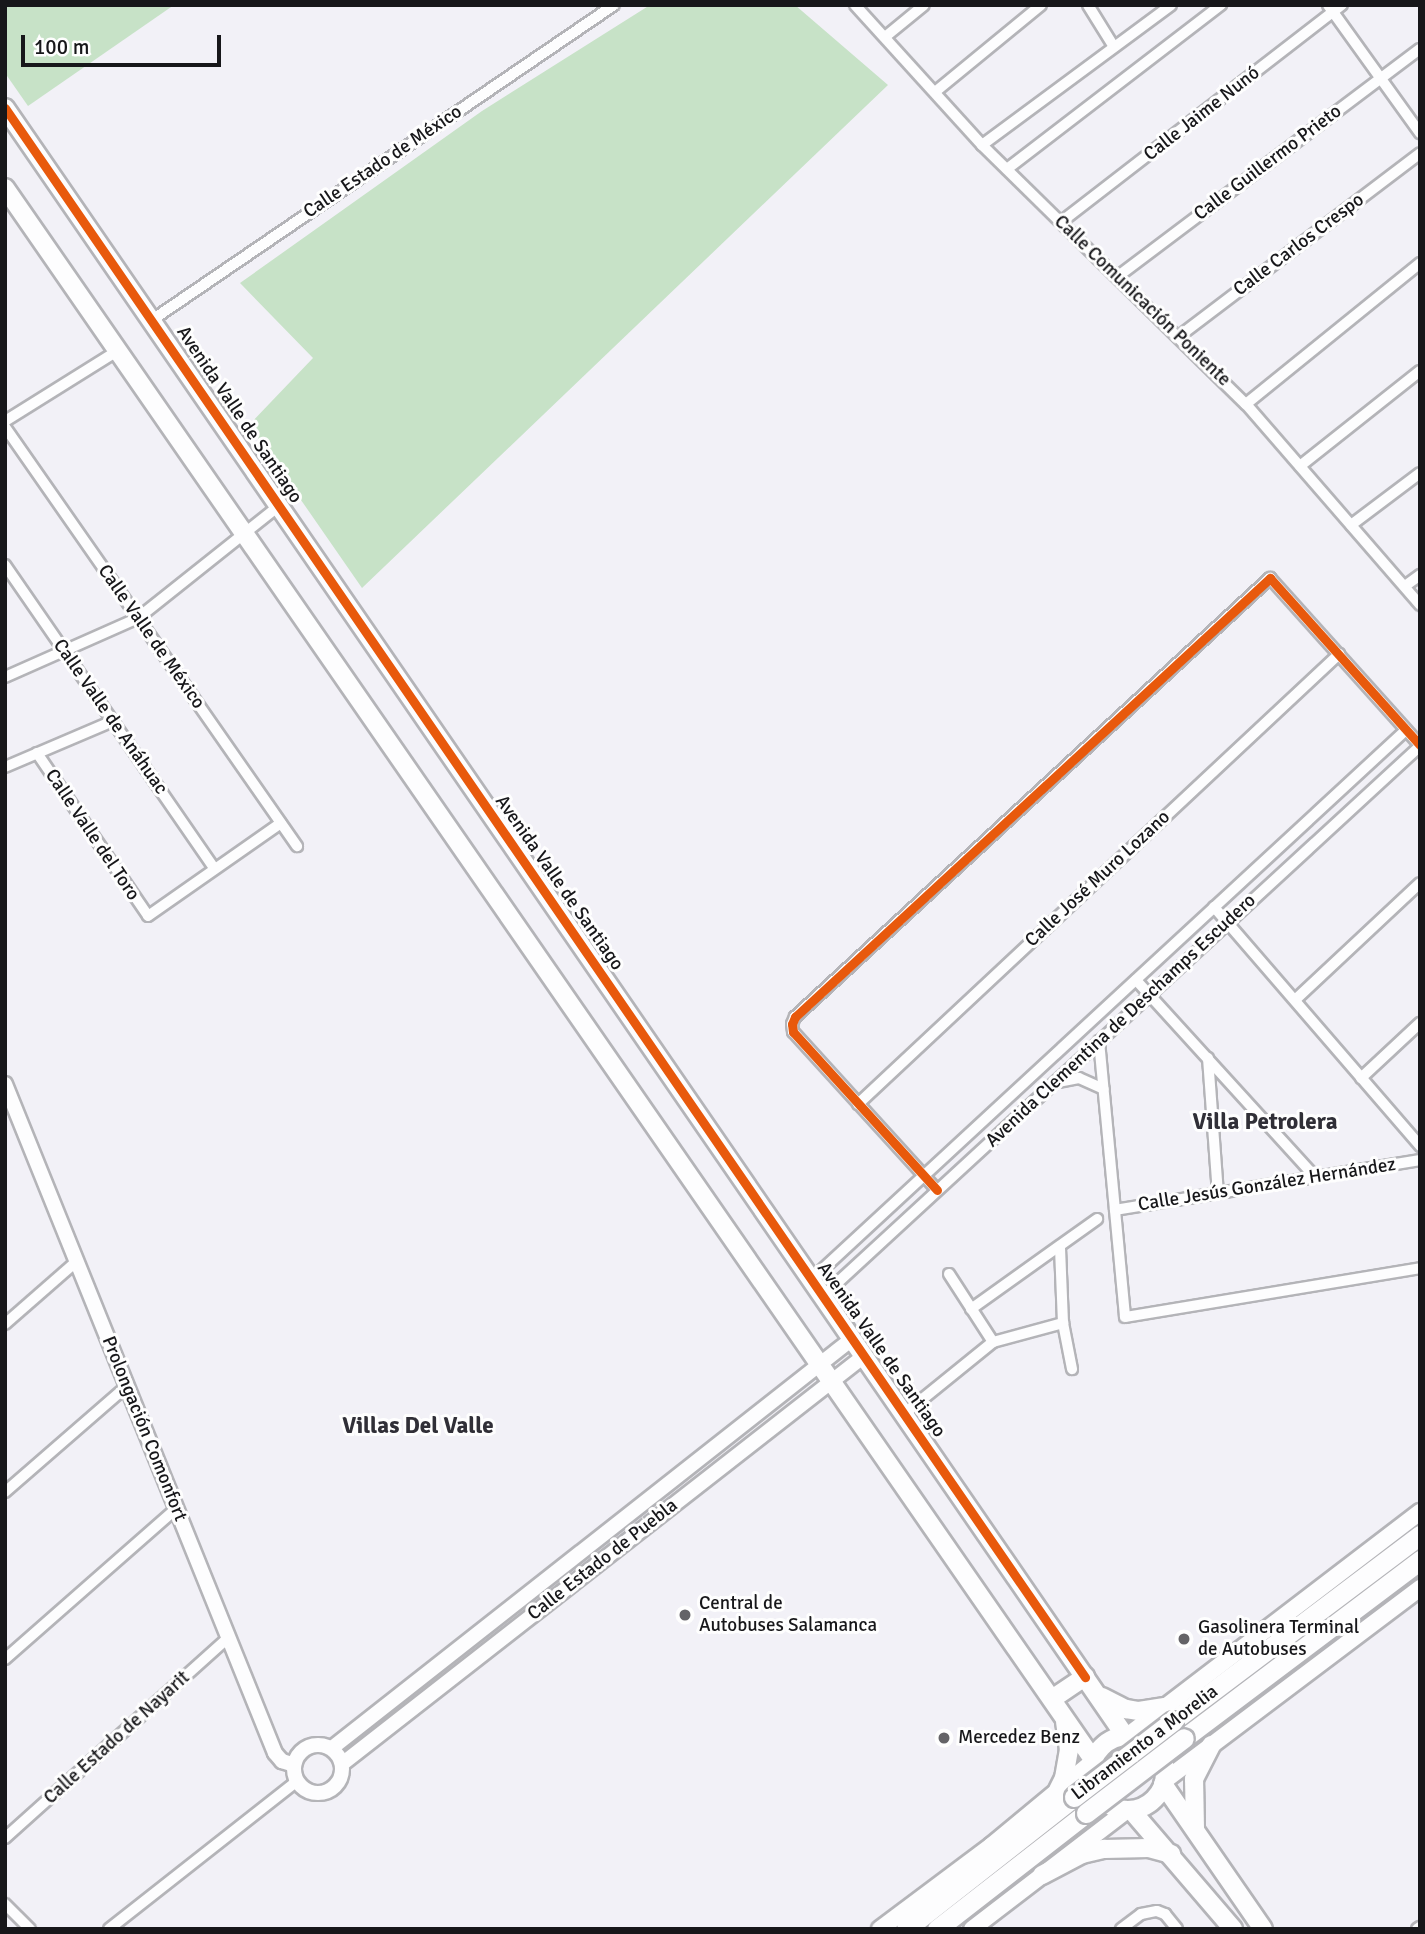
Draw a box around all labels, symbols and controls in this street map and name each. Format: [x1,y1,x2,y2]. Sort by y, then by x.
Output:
scale bar [24,21,224,65]
text: 100 m [34,34,89,60]
street label: Calle Jaime Nunó [1140,62,1264,166]
street label: Calle Guillermo Prieto [1190,100,1346,226]
street label: Calle Estado de México [299,101,467,223]
street label: Calle Carlos Crespo [1229,189,1369,301]
street label: Calle Comunicación Poniente [1049,211,1235,391]
street label: Avenida Valle de Santiago [171,322,307,508]
street label: Calle Valle de México [93,560,209,714]
street label: Calle Valle de Anáhuac [48,635,172,799]
street label: Calle Valle del Toro [40,765,144,905]
street label: Avenida Valle de Santiago [490,791,628,975]
street label: Calle José Muro Lozano [1021,806,1175,952]
street label: Avenida Clementina de Deschamps Escudero [981,890,1261,1152]
district label: Villa Petrolera [1193,1108,1337,1136]
street label: Calle Jesús González Hernández [1137,1153,1397,1217]
street label: Avenida Valle de Santiago [812,1258,950,1442]
street label: Prolongación Comonfort [96,1333,192,1525]
district label: Villas Del Valle [342,1412,494,1440]
street label: Calle Estado de Puebla [523,1494,683,1626]
place label: Central de Autobuses Salamanca [699,1593,877,1637]
marker: Central de Autobuses Salamanca [677,1607,693,1623]
place label: Gasolinera Terminal de Autobuses [1198,1617,1359,1661]
marker: Gasolinera Terminal de Autobuses [1176,1631,1192,1647]
street label: Calle Estado de Nayarit [39,1667,195,1809]
street label: Libramiento a Morelia [1067,1681,1223,1805]
place label: Mercedez Benz [958,1727,1080,1749]
marker: Mercedez Benz [936,1730,952,1746]

